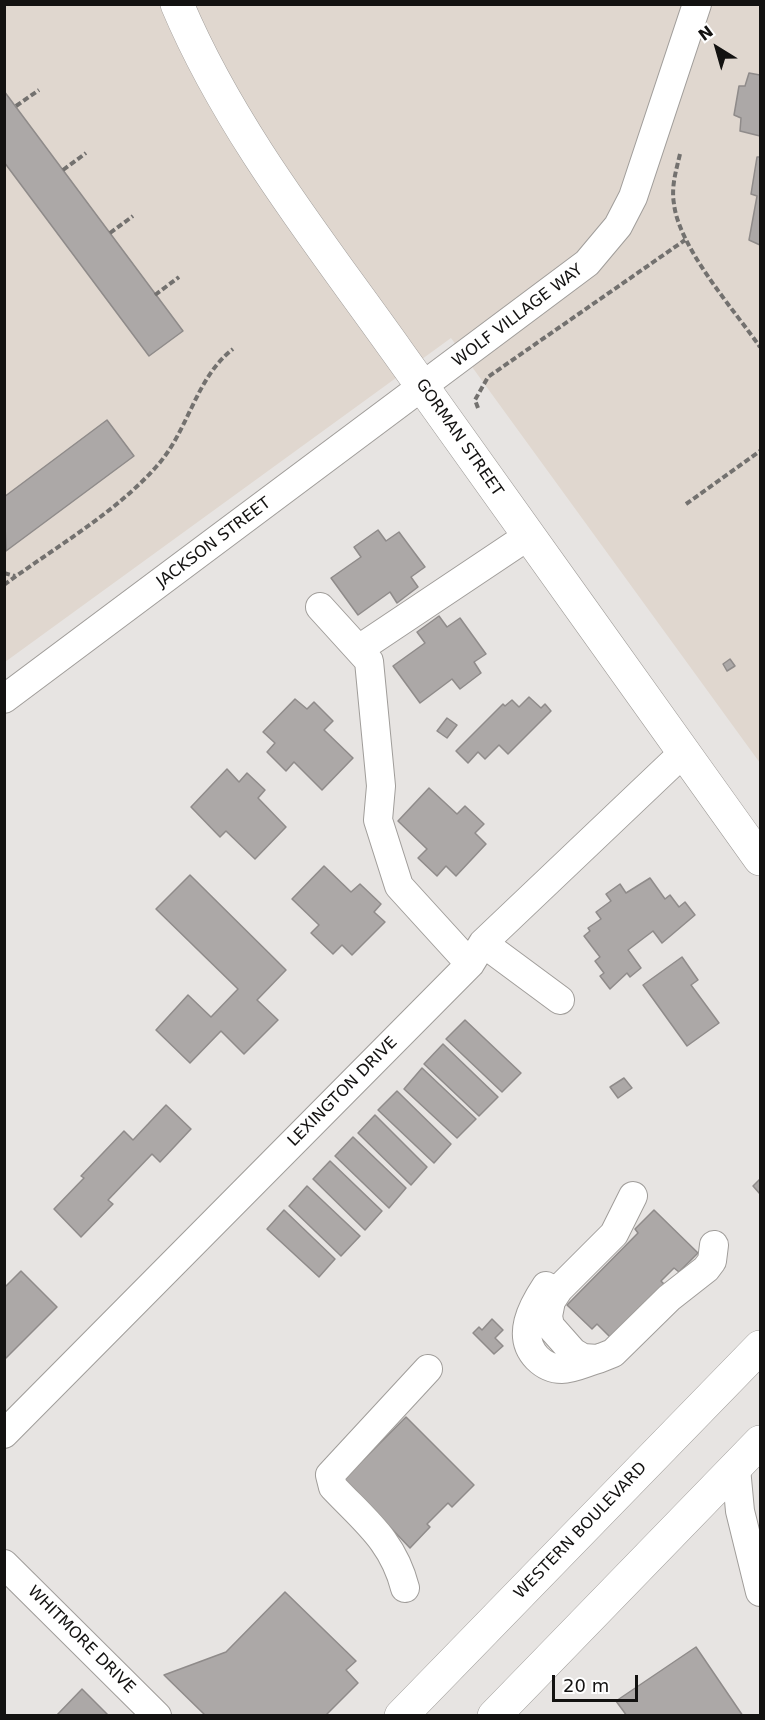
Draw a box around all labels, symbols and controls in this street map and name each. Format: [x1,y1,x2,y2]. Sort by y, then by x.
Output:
north arrow [687,18,747,78]
text: N [695,22,717,45]
street label: WOLF VILLAGE WAY [449,261,587,371]
street label: GORMAN STREET [411,376,507,500]
street label: JACKSON STREET [153,494,275,592]
street label: LEXINGTON DRIVE [284,1033,402,1151]
street label: WESTERN BOULEVARD [511,1459,651,1603]
street label: WHITMORE DRIVE [23,1582,139,1698]
scale bar [555,1663,640,1701]
text: 20 m [563,1675,609,1696]

